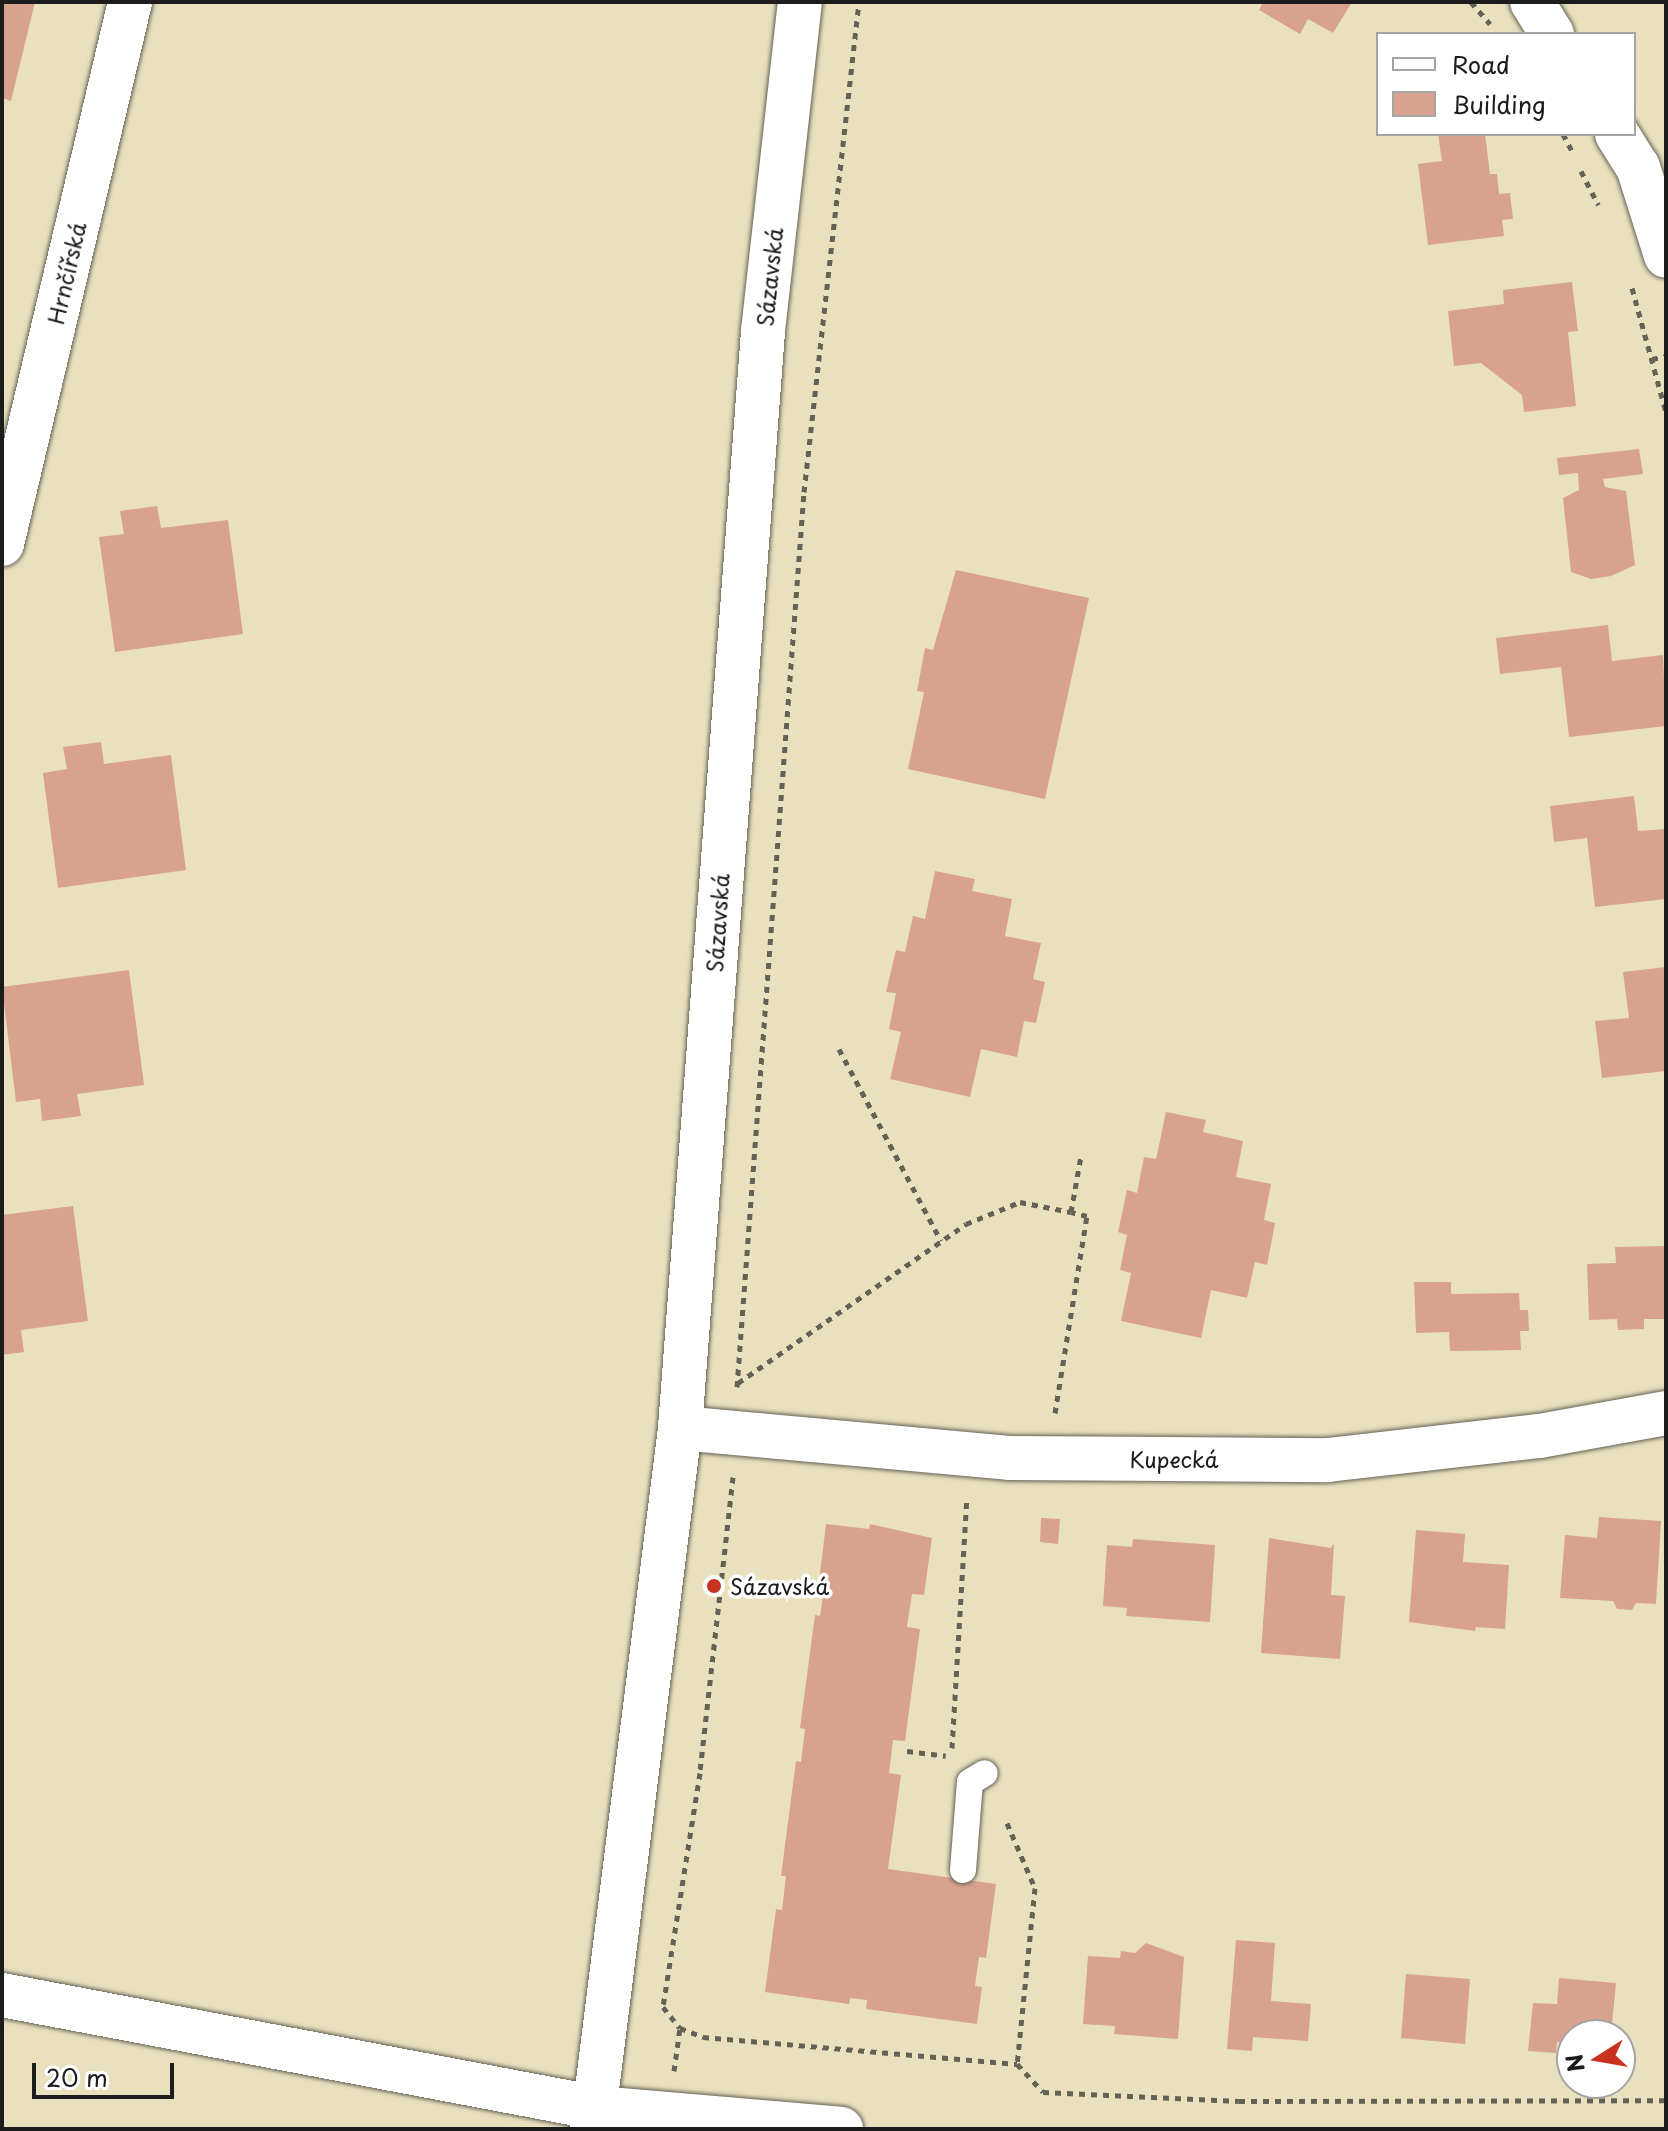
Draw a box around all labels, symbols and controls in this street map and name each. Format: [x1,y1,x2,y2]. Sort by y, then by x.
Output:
legend [1376,32,1636,136]
text: Road [1452,46,1510,82]
text: Building [1452,86,1546,122]
street label: Hrnčířská [41,219,91,327]
street label: Sázavská [751,226,787,328]
street label: Sázavská [700,873,734,973]
street label: Kupecká [1130,1446,1218,1472]
place label: Sázavská [730,1573,829,1599]
marker: Sázavská [705,1577,723,1595]
north arrow [1556,2019,1636,2099]
scale bar [36,2047,178,2097]
text: N [1556,2052,1592,2075]
text: 20 m [46,2059,108,2095]

